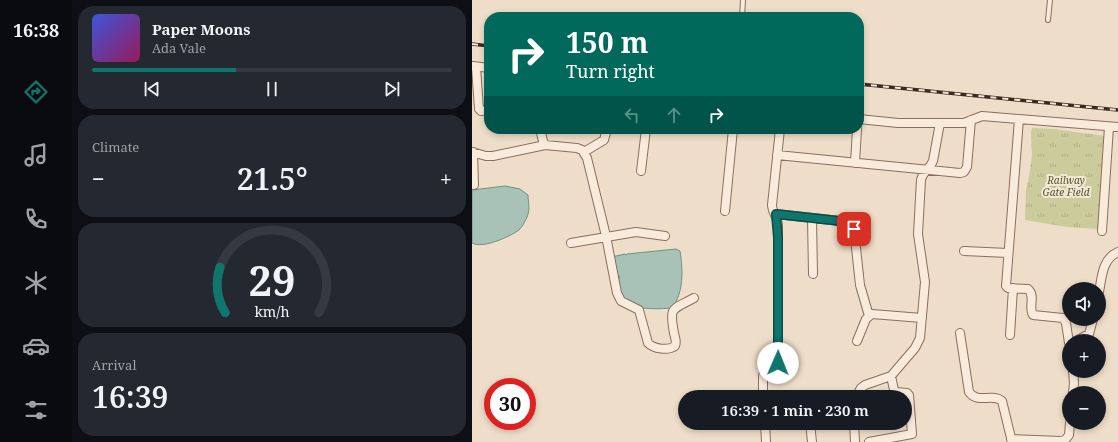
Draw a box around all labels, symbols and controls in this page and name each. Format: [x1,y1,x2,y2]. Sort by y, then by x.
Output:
text: 16:38 [13,18,59,42]
text: Paper Moons [152,19,251,39]
text: 150 m [566,23,648,61]
icon: right [500,28,552,80]
text: Ada Vale [152,39,206,57]
text: Turn right [566,59,655,83]
icon: directions [22,78,50,106]
icon: previous [141,78,163,100]
icon: pause [261,78,283,100]
icon: next [381,78,403,100]
icon: left [621,104,643,126]
icon: ahead [663,104,685,126]
icon: right [705,104,727,126]
text: Climate [92,138,139,156]
icon: music [22,141,50,169]
text: 21.5° [237,158,308,199]
text: − [92,163,105,193]
text: + [440,163,452,193]
park label: Railway Gate Field [1043,173,1090,199]
icon: phone [22,205,50,233]
pin [837,212,871,246]
icon: arrive [843,218,865,240]
text: 29 [248,252,296,308]
icon: climate [22,269,50,297]
map controls [1062,282,1106,430]
button: sound [1062,282,1106,326]
text: km/h [254,302,290,321]
icon: car [22,332,50,360]
button: + [1062,334,1106,378]
position arrow [757,342,799,384]
text: Arrival [92,356,136,374]
text: 16:39 [92,376,168,417]
speed limit sign: 30 [484,378,536,430]
button: − [1062,386,1106,430]
icon: filters [22,396,50,424]
text: 16:39 · 1 min · 230 m [721,400,869,420]

